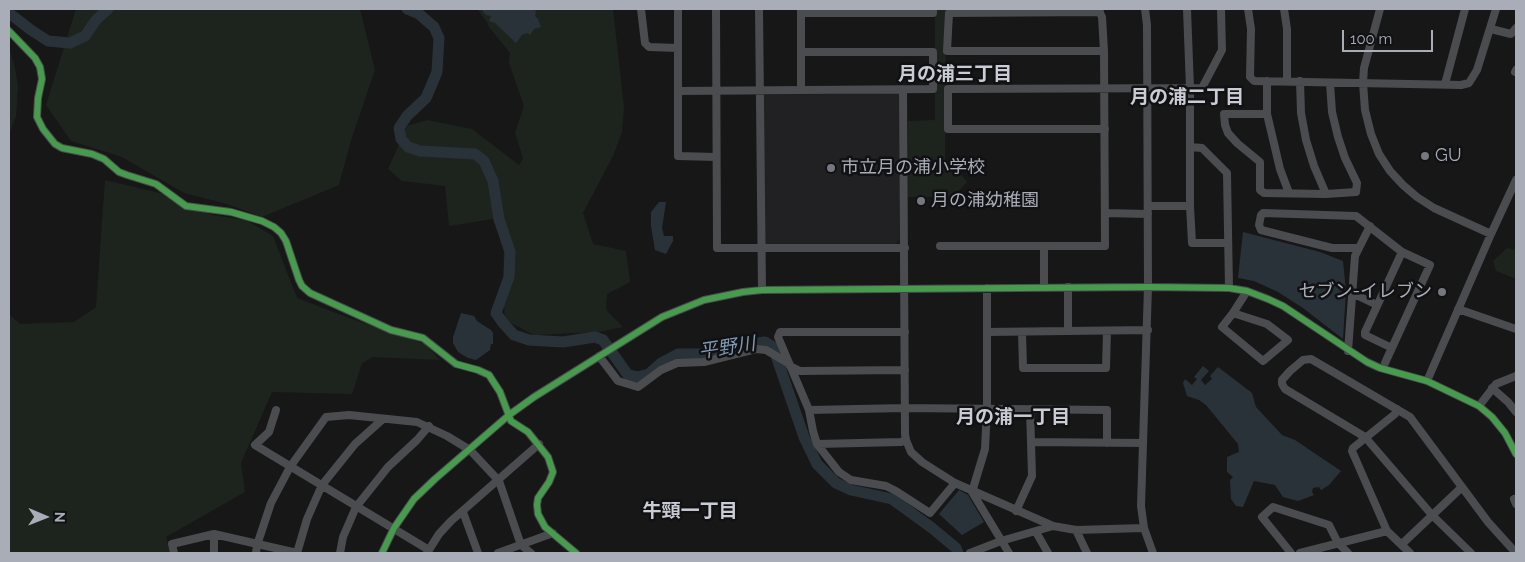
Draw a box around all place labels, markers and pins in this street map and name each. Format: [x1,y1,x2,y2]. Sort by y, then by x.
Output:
place label: GU [1435,145,1461,167]
marker: GU [1419,150,1431,162]
place label: 市立月の浦小学校 [841,157,985,179]
marker: 市立月の浦小学校 [825,162,837,174]
place label: 月の浦幼稚園 [931,190,1039,212]
marker: 月の浦幼稚園 [915,195,927,207]
place label: セブン-イレブン [1298,281,1432,303]
marker: セブン-イレブン [1436,286,1448,298]

